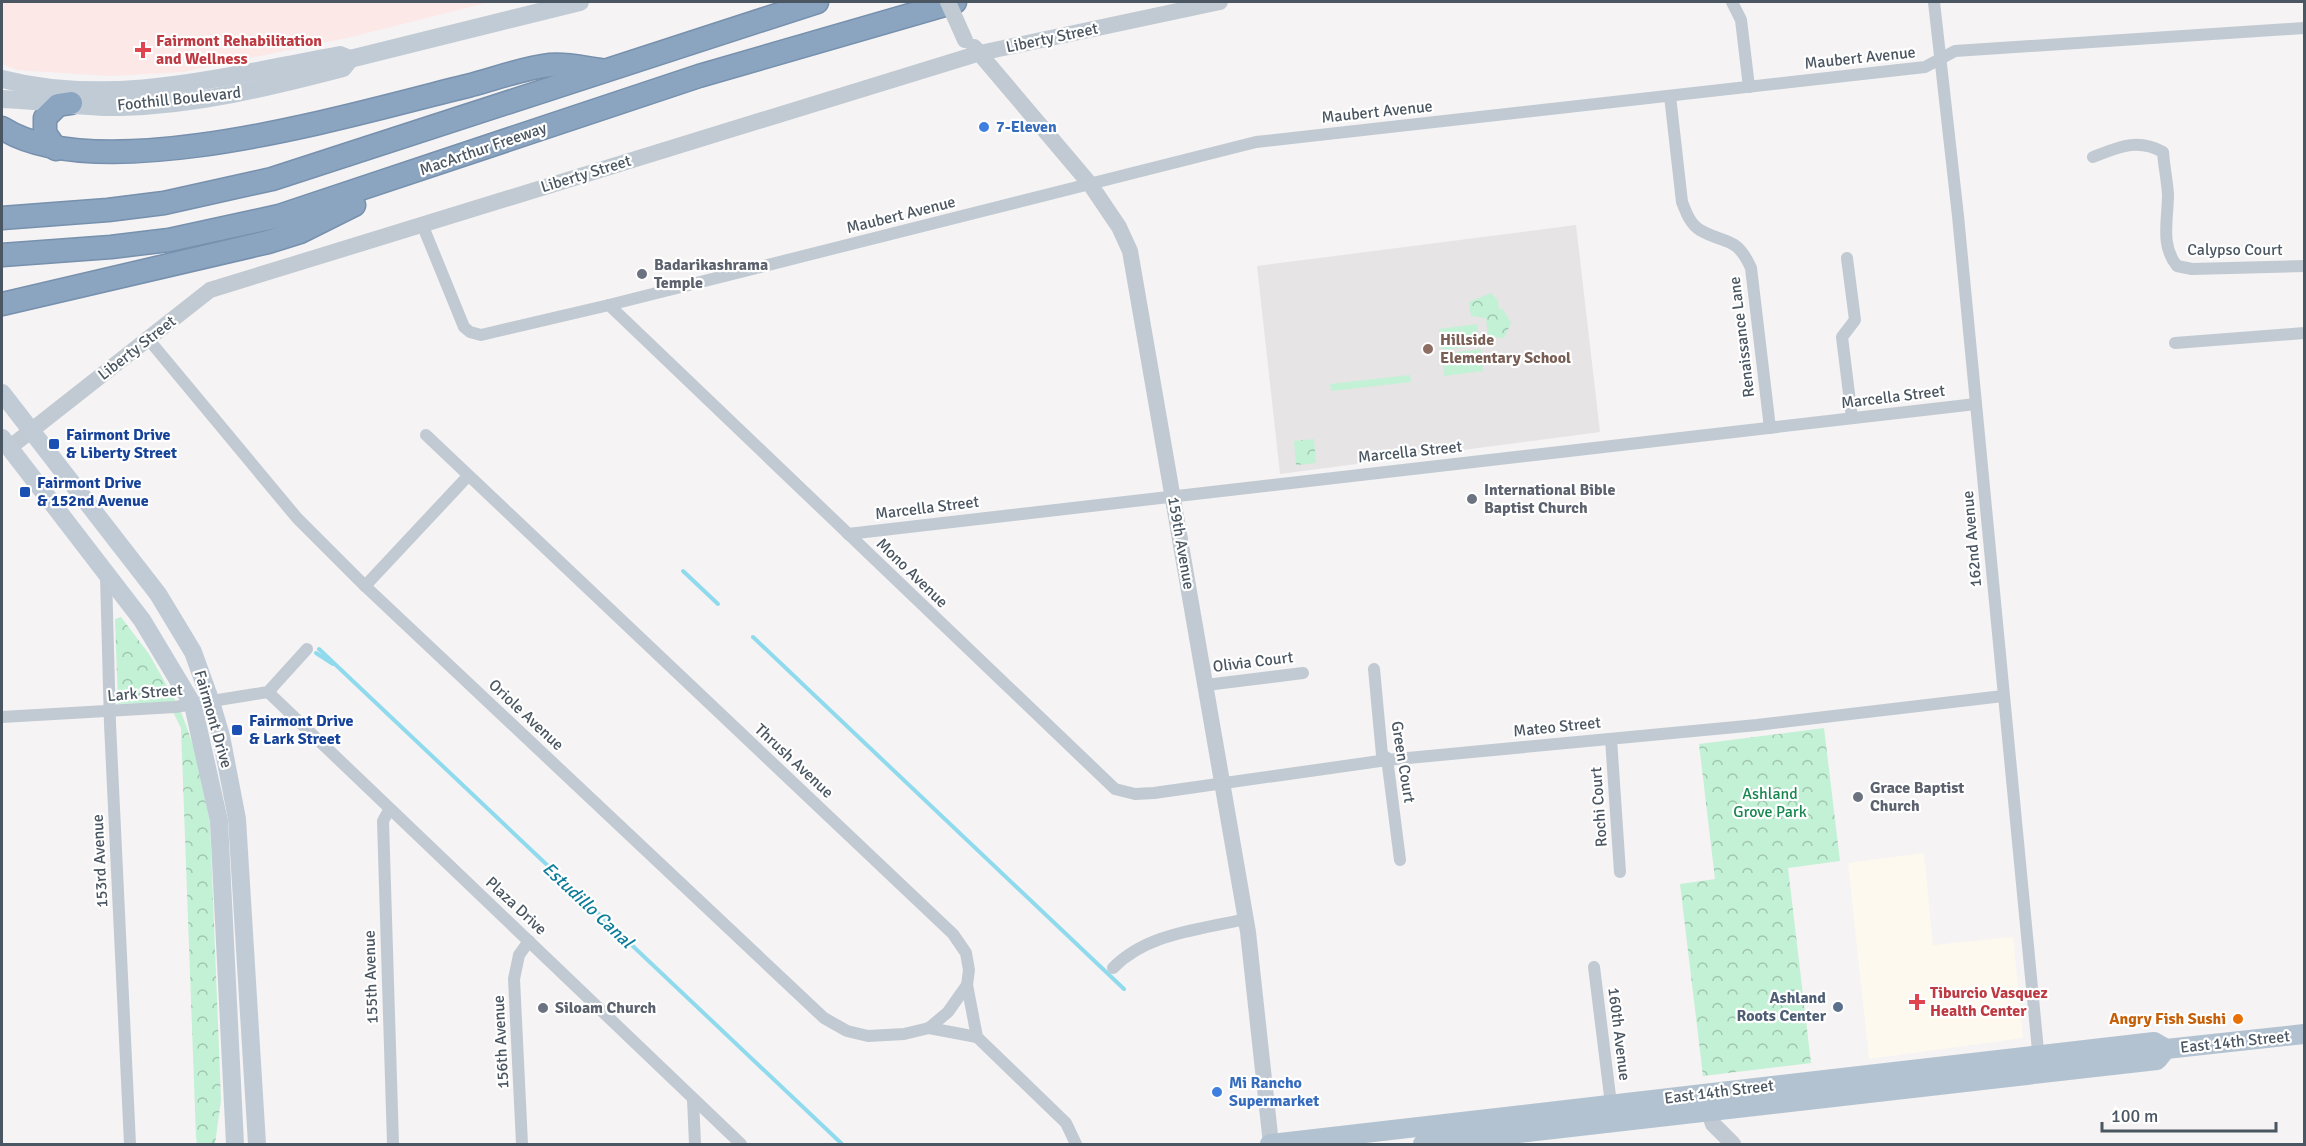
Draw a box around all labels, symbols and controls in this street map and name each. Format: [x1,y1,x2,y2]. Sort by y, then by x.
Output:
street label: Liberty Street [1004,18,1100,57]
place label: Fairmont Rehabilitation and Wellness [156,31,322,69]
marker: Fairmont Rehabilitation and Wellness [134,41,152,59]
street label: Maubert Avenue [1803,42,1917,74]
street label: Foothill Boulevard [116,83,242,115]
street label: Maubert Avenue [1320,96,1434,128]
place label: 7-Eleven [996,117,1057,137]
street label: MacArthur Freeway [417,118,550,180]
marker: 7-Eleven [977,120,991,134]
street label: Liberty Street [538,151,634,197]
street label: Maubert Avenue [844,192,958,238]
street label: Calypso Court [2187,240,2283,260]
place label: Badarikashrama Temple [654,255,768,293]
marker: Badarikashrama Temple [635,267,649,281]
street label: Renaissance Lane [1725,275,1759,399]
street label: Liberty Street [94,311,180,385]
place label: Hillside Elementary School [1440,330,1571,368]
marker: Hillside Elementary School [1421,342,1435,356]
street label: Marcella Street [1840,381,1947,413]
place label: Fairmont Drive & Liberty Street [66,425,177,463]
marker: Fairmont Drive & Liberty Street [47,437,61,451]
street label: Marcella Street [1357,437,1463,467]
place label: Fairmont Drive & 152nd Avenue [37,473,149,511]
place label: International Bible Baptist Church [1484,480,1615,518]
marker: Fairmont Drive & 152nd Avenue [18,485,32,499]
street label: 162nd Avenue [1958,490,1986,588]
street label: Marcella Street [874,492,981,524]
marker: International Bible Baptist Church [1465,492,1479,506]
street label: 159th Avenue [1163,495,1199,591]
street label: Mono Avenue [872,534,952,612]
street label: Olivia Court [1212,647,1295,677]
street label: Fairmont Drive [189,668,237,770]
street label: Oriole Avenue [484,675,568,755]
street label: Lark Street [107,680,184,706]
place label: Fairmont Drive & Lark Street [249,711,353,749]
street label: Mateo Street [1512,712,1602,742]
street label: Thrush Avenue [750,719,838,803]
street label: Green Court [1387,720,1419,805]
marker: Fairmont Drive & Lark Street [230,723,244,737]
street label: Rochi Court [1586,766,1612,848]
place label: Grace Baptist Church [1870,778,1964,816]
park label: Ashland Grove Park [1733,784,1807,822]
marker: Grace Baptist Church [1851,790,1865,804]
street label: 153rd Avenue [88,814,112,908]
water label: Estudillo Canal [538,857,639,954]
street label: Plaza Drive [481,873,551,939]
street label: 155th Avenue [359,930,383,1024]
place label: Tiburcio Vasquez Health Center [1930,983,2048,1021]
street label: 160th Avenue [1603,986,1635,1082]
place label: Ashland Roots Center [1737,988,1827,1026]
marker: Tiburcio Vasquez Health Center [1908,993,1926,1011]
street label: 156th Avenue [489,995,513,1089]
place label: Siloam Church [555,998,656,1018]
marker: Ashland Roots Center [1831,1000,1845,1014]
marker: Siloam Church [536,1001,550,1015]
place label: Angry Fish Sushi [2109,1009,2226,1029]
marker: Angry Fish Sushi [2231,1012,2245,1026]
street label: East 14th Street [2179,1026,2291,1058]
place label: Mi Rancho Supermarket [1229,1073,1319,1111]
street label: East 14th Street [1663,1075,1775,1109]
marker: Mi Rancho Supermarket [1210,1085,1224,1099]
scale bar [2102,1095,2276,1133]
text: 100 m [2111,1105,2158,1127]

